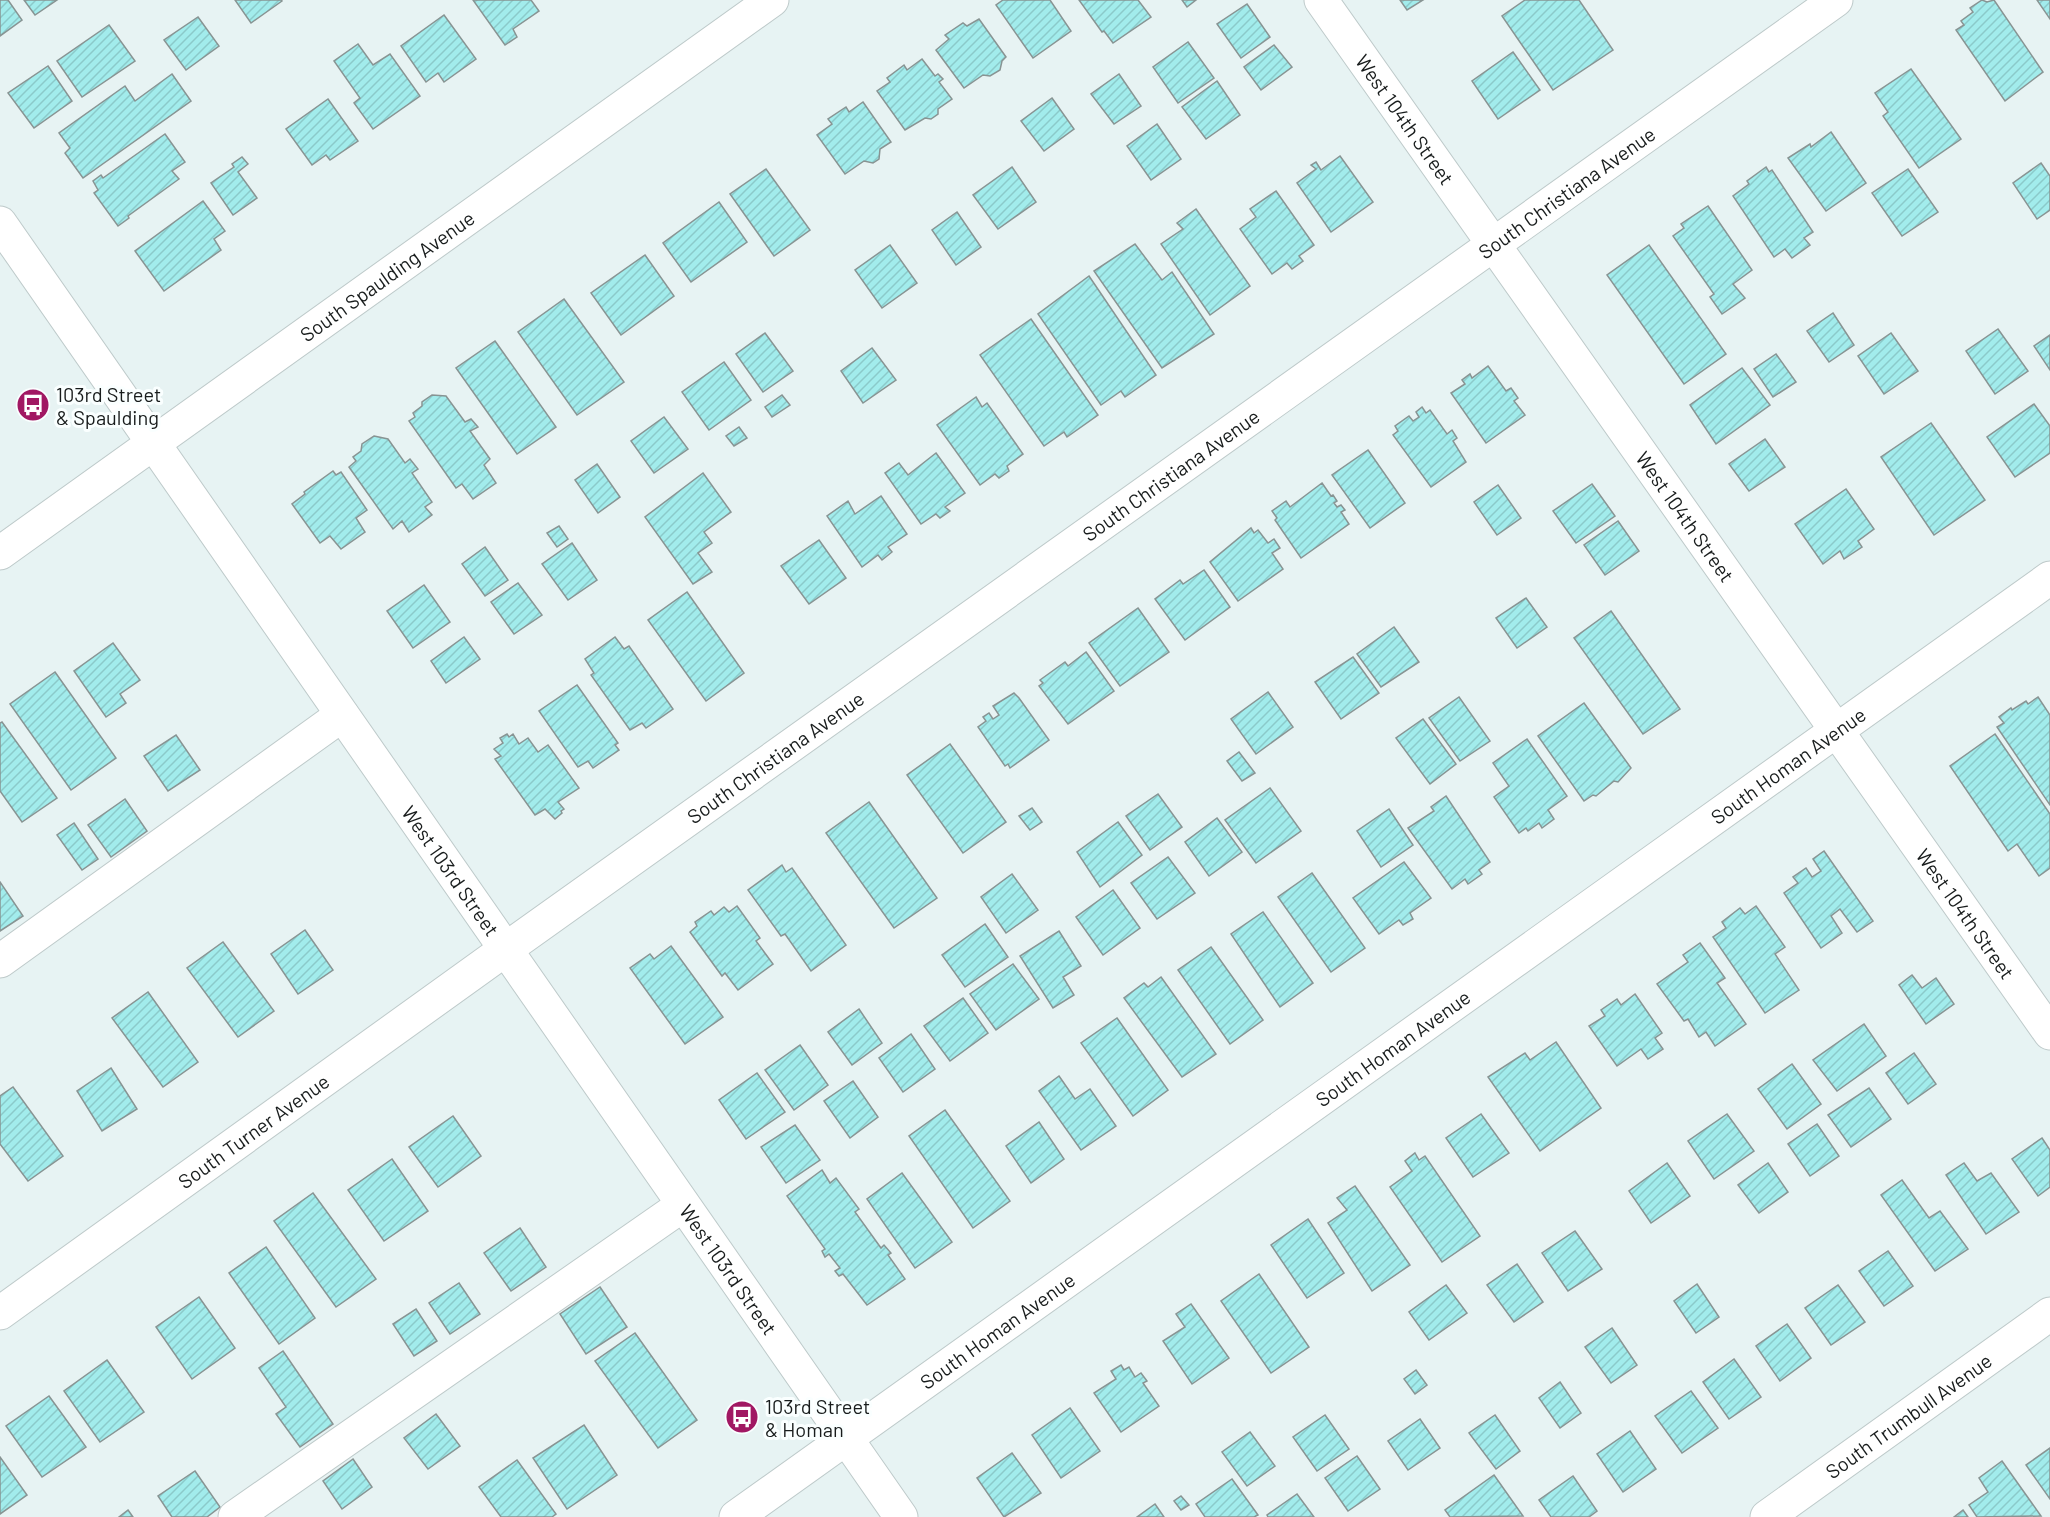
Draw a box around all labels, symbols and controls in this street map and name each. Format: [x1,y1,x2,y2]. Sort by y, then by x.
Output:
street label: West 104th Street [1351,49,1459,189]
street label: South Christiana Avenue [1473,121,1659,264]
street label: South Spaulding Avenue [295,205,479,346]
place label: 103rd Street & Spaulding [56,382,161,429]
bus stop icon: 103rd Street & Spaulding [15,387,51,423]
street label: South Christiana Avenue [1078,403,1264,546]
street label: West 104th Street [1631,447,1740,586]
street label: South Christiana Avenue [682,686,868,828]
street label: South Homan Avenue [1706,702,1870,829]
street label: West 103rd Street [397,801,505,940]
street label: West 104th Street [1911,844,2020,983]
street label: South Homan Avenue [1311,984,1475,1111]
street label: South Turner Avenue [173,1068,333,1193]
street label: West 103rd Street [675,1200,782,1339]
street label: South Homan Avenue [915,1267,1079,1394]
street label: South Trumbull Avenue [1821,1348,1996,1483]
place label: 103rd Street & Homan [765,1394,870,1441]
bus stop icon: 103rd Street & Homan [724,1399,760,1435]

